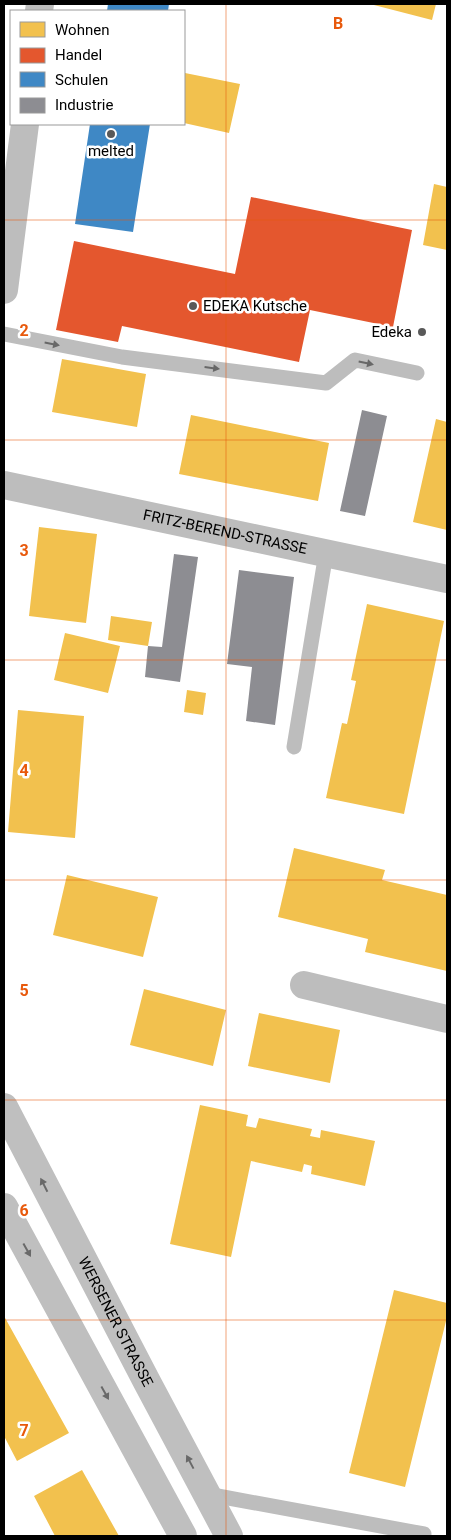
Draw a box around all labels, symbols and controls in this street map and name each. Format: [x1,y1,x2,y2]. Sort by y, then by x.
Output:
legend [10,10,185,125]
text: B [333,14,343,33]
text: Wohnen [55,21,109,39]
text: Handel [55,46,102,64]
text: Schulen [55,71,108,89]
text: Industrie [55,96,113,114]
marker: melted [105,128,117,140]
place label: melted [88,142,134,160]
place label: EDEKA Kutsche [203,297,307,315]
marker: EDEKA Kutsche [187,300,199,312]
text: 2 [19,321,29,340]
place label: Edeka [371,323,412,341]
marker: Edeka [416,326,428,338]
one-way arrow [44,340,60,348]
one-way arrow [358,359,374,367]
one-way arrow [204,365,220,373]
street label: FRITZ-BEREND-STRASSE [141,506,309,558]
text: 3 [19,541,29,560]
text: 4 [19,761,29,780]
text: 5 [19,981,29,1000]
one-way arrow [40,1177,48,1192]
text: 6 [19,1201,29,1220]
one-way arrow [23,1243,31,1257]
street label: WERSENER STRASSE [74,1254,157,1390]
one-way arrow [101,1385,109,1400]
text: 7 [19,1421,29,1440]
one-way arrow [186,1455,194,1470]

